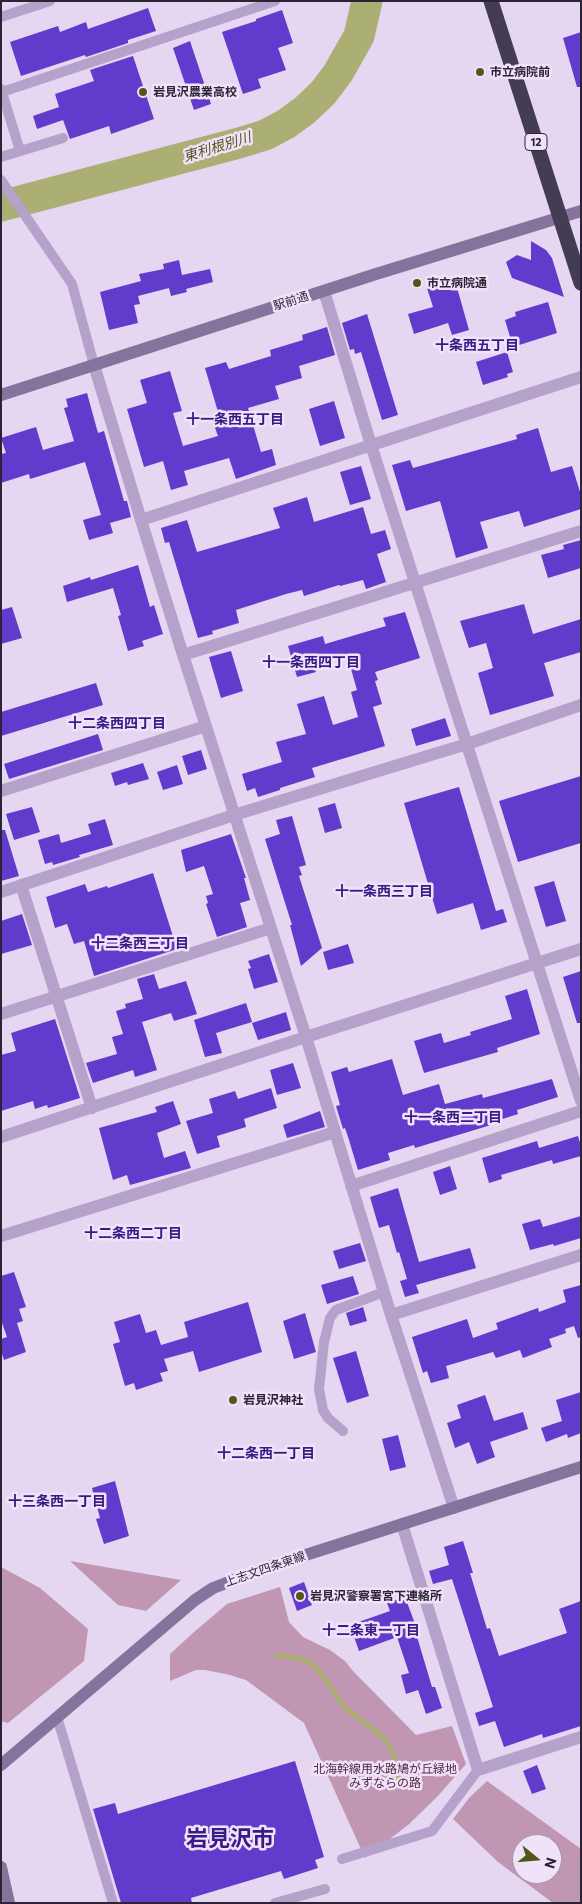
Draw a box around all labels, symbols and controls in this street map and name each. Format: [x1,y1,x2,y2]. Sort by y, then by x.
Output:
place label: 市立病院前 [490,65,550,79]
marker: 市立病院前 [474,66,486,78]
place label: 岩見沢農業高校 [153,85,237,99]
marker: 岩見沢農業高校 [137,86,149,98]
water label: 東利根別川 [181,129,253,165]
road number: 12 [525,134,547,150]
place label: 市立病院通 [427,276,487,290]
marker: 市立病院通 [411,277,423,289]
street label: 駅前通 [272,289,310,313]
district label: 十条西五丁目 [435,337,519,353]
district label: 十一条西五丁目 [186,411,284,427]
district label: 十一条西四丁目 [262,654,360,670]
district label: 十二条西四丁目 [68,715,166,731]
district label: 十一条西三丁目 [335,883,433,899]
district label: 十二条西三丁目 [91,935,189,951]
district label: 十一条西二丁目 [404,1109,502,1125]
district label: 十二条西二丁目 [84,1225,182,1241]
place label: 岩見沢神社 [243,1393,303,1407]
marker: 岩見沢神社 [227,1394,239,1406]
district label: 十二条西一丁目 [217,1445,315,1461]
district label: 十三条西一丁目 [8,1493,106,1509]
street label: 上志文四条東線 [223,1549,307,1589]
place label: 岩見沢警察署宮下連絡所 [310,1589,442,1603]
marker: 岩見沢警察署宮下連絡所 [294,1590,306,1602]
district label: 十二条東一丁目 [322,1622,420,1638]
park label: 北海幹線用水路鳩が丘緑地 みずならの路 [313,1762,457,1790]
district label: 岩見沢市 [186,1826,274,1852]
north arrow [512,1834,562,1884]
text: N [541,1856,561,1871]

